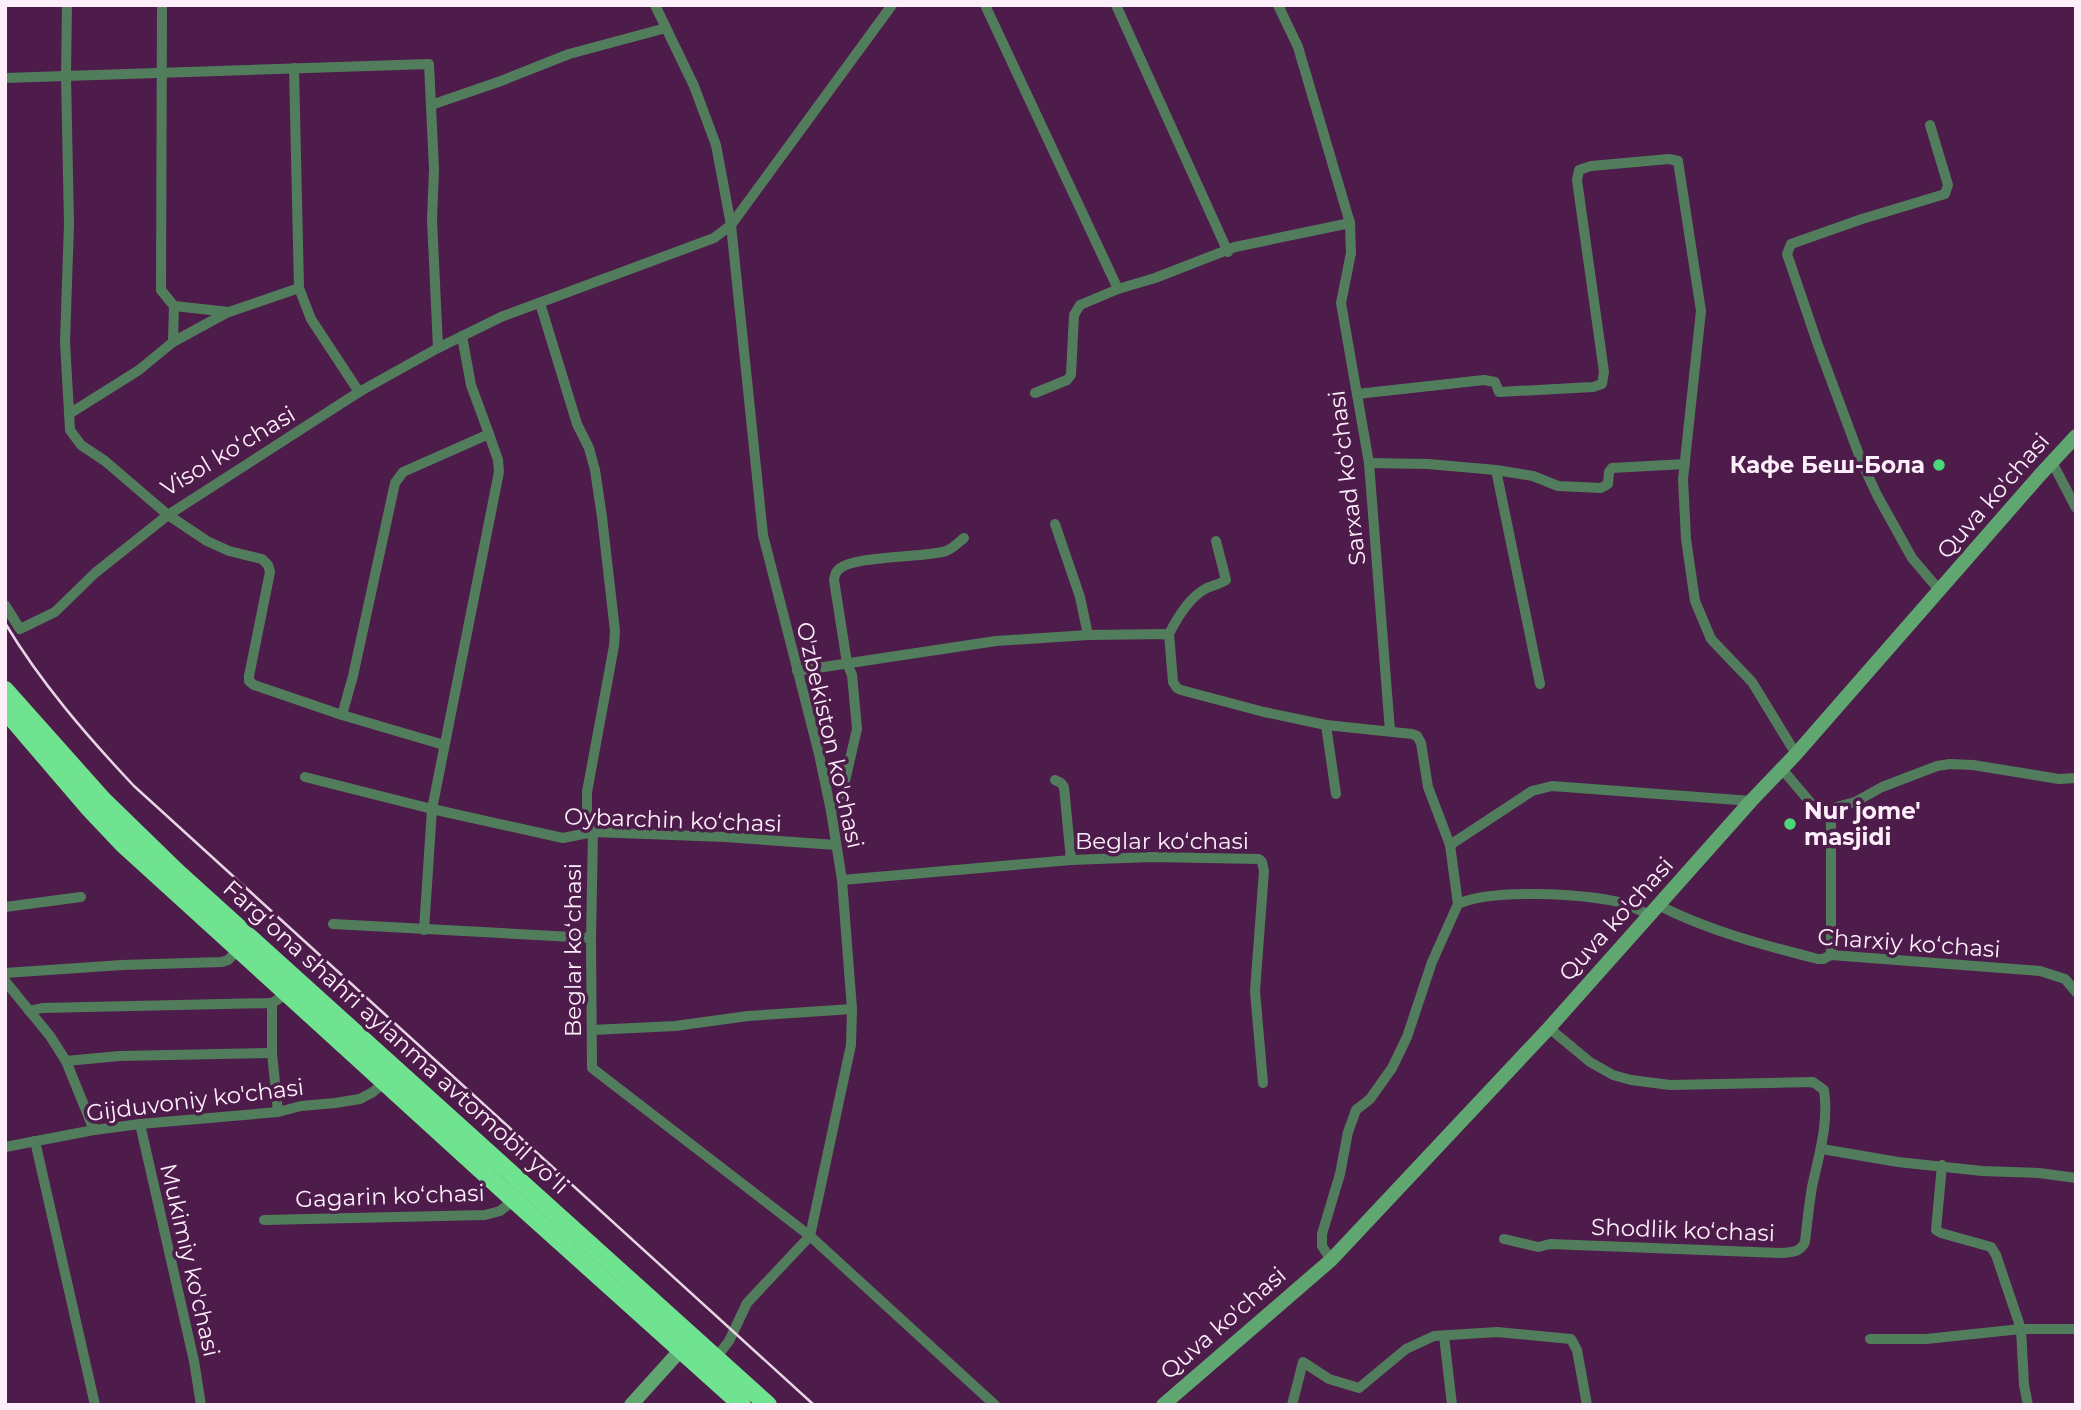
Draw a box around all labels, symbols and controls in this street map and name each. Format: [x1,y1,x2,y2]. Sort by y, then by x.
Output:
street label: Sarxad koʻchasi [1322,389,1372,567]
street label: Visol koʻchasi [156,400,300,502]
street label: Quva ko'chasi [1931,427,2055,565]
place label: Кафе Беш-Бола [1730,451,1925,479]
marker: Кафе Беш-Бола [1931,457,1947,473]
street label: O'zbekiston ko'chasi [790,619,870,851]
place label: Nur jome' masjidi [1804,797,1921,851]
street label: Oybarchin koʻchasi [564,802,782,838]
marker: Nur jome' masjidi [1782,816,1798,832]
street label: Beglar koʻchasi [1075,827,1249,855]
street label: Quva ko'chasi [1553,851,1679,987]
street label: Beglar koʻchasi [559,863,587,1037]
street label: Fargʻona shahri aylanma avtomobil yoʻli [217,874,575,1200]
street label: Charxiy koʻchasi [1817,923,2001,963]
street label: Gijduvoniy ko'chasi [85,1073,305,1127]
street label: Mukimiy ko'chasi [154,1161,226,1359]
street label: Gagarin koʻchasi [295,1179,485,1213]
street label: Shodlik koʻchasi [1591,1213,1775,1247]
street label: Quva ko'chasi [1154,1261,1292,1385]

